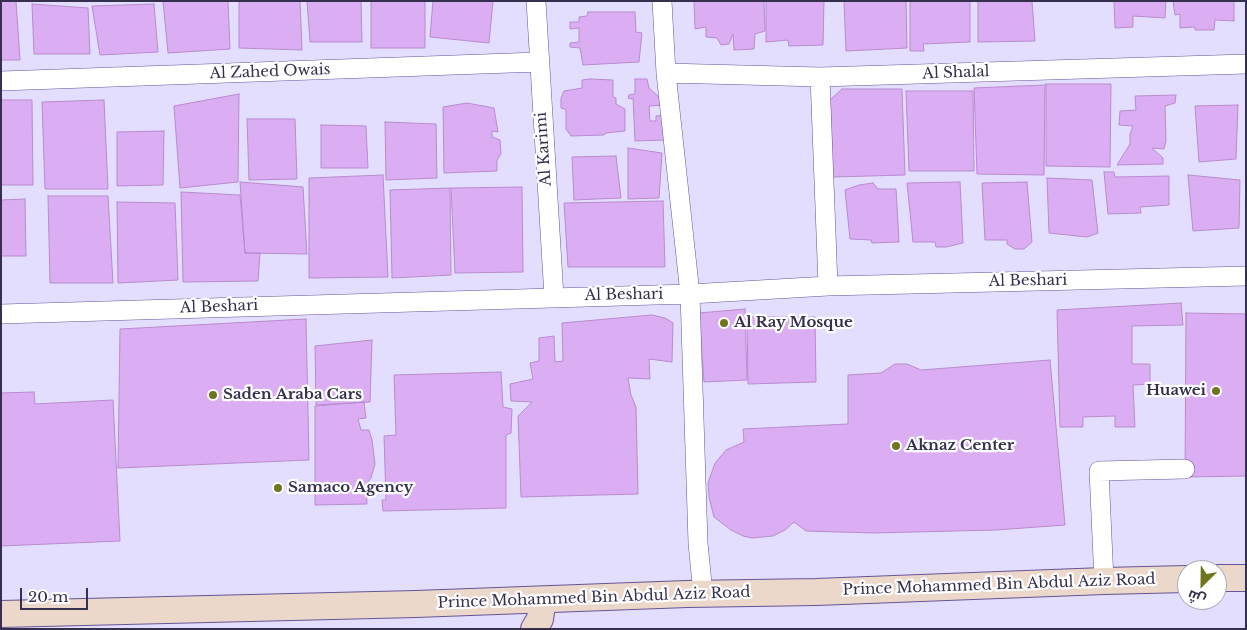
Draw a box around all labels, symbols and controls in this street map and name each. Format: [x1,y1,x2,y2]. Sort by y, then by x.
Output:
street label: Al Zahed Owais [209,61,331,83]
street label: Al Shalal [922,63,990,83]
street label: Al Karimi [532,111,556,187]
street label: Al Beshari [989,271,1067,291]
street label: Al Beshari [585,285,663,305]
street label: Al Beshari [179,297,259,317]
place label: Al Ray Mosque [734,314,853,332]
marker: Al Ray Mosque [718,317,730,329]
place label: Huawei [1146,382,1206,400]
marker: Huawei [1210,385,1222,397]
place label: Saden Araba Cars [223,386,362,404]
marker: Saden Araba Cars [207,389,219,401]
place label: Aknaz Center [906,437,1014,455]
marker: Aknaz Center [890,440,902,452]
place label: Samaco Agency [288,479,413,497]
marker: Samaco Agency [272,482,284,494]
north arrow [1177,560,1227,610]
street label: Prince Mohammed Bin Abdul Aziz Road [842,571,1156,599]
scale bar [22,578,90,610]
street label: Prince Mohammed Bin Abdul Aziz Road [437,584,751,612]
text: ش [1185,586,1208,610]
text: 20 m [28,587,68,606]

